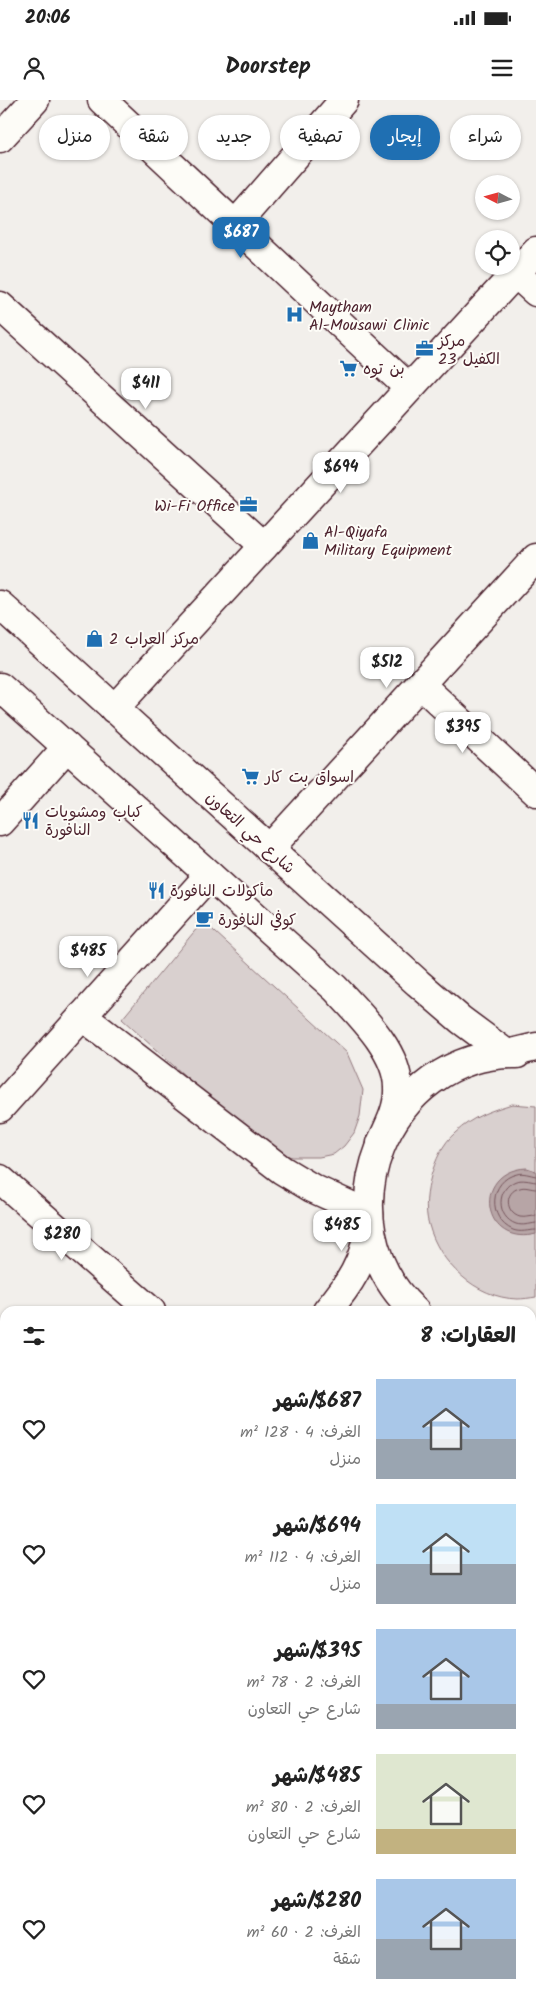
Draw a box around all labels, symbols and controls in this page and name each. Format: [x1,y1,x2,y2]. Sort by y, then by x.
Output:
text: 20:06 [25,3,71,33]
text: Doorstep [225,50,311,85]
icon: person [20,54,48,82]
icon: menu [488,54,516,82]
chip: منزل [39,115,110,160]
chip: شقة [120,115,188,160]
chip: جديد [198,115,270,160]
chip: تصفية [280,115,360,160]
chip: إيجار [370,115,440,160]
chip: شراء [450,115,521,160]
north arrow [475,175,520,220]
map controls [475,175,520,275]
pin: $687 [211,216,271,259]
text: $687 [223,220,259,245]
button: locate [475,230,520,275]
place label: Maytham Al-Mousawi Clinic [309,295,430,338]
hospital icon: Maytham Al-Mousawi Clinic [285,305,305,325]
place label: مركز الكفيل 23 [436,329,500,372]
office icon: مركز الكفيل 23 [414,339,434,359]
place label: بن توه [363,357,405,382]
supermarket icon: بن توه [339,358,359,378]
pin: $411 [116,368,176,410]
text: $411 [132,371,160,396]
pin: $694 [311,452,371,494]
text: $694 [324,455,358,480]
place label: Wi-Fi Office [154,494,235,519]
office icon: Wi-Fi Office [239,495,259,515]
place label: Al-Qiyafa Military Equipment [324,520,453,563]
shop icon: Al-Qiyafa Military Equipment [300,530,320,550]
place label: مركز العراب 2 [109,627,199,652]
shop icon: مركز العراب 2 [85,628,105,648]
pin: $512 [357,646,417,689]
text: $512 [371,650,403,675]
pin: $395 [433,712,493,754]
text: $395 [446,715,480,740]
place label: اسواق بت كار [263,765,354,790]
supermarket icon: اسواق بت كار [241,766,261,786]
street label: شارع حي التعاون [199,786,300,881]
place label: كباب ومشويات النافورة [45,800,143,843]
restaurant icon: كباب ومشويات النافورة [21,810,41,830]
place label: مأكولات النافورة [170,879,273,904]
restaurant icon: مأكولات النافورة [146,880,166,900]
place label: كوفي النافورة [218,908,297,933]
cafe icon: كوفي النافورة [194,909,214,929]
pin: $485 [58,936,118,978]
text: $485 [70,939,106,964]
pin: $485 [312,1210,372,1252]
text: $485 [324,1213,360,1238]
pin: $280 [32,1218,92,1261]
text: $280 [44,1222,80,1247]
text: العقارات: 8 [420,1320,516,1353]
icon: filters [20,1322,48,1350]
text: $687/شهر [274,1385,361,1418]
icon: home [416,1399,476,1459]
icon: heart [20,1415,48,1443]
text: الغرف: 4 · 128 m² [240,1420,361,1445]
text: منزل [329,1447,361,1472]
text: $694/شهر [274,1510,361,1543]
icon: home [416,1524,476,1584]
icon: heart [20,1540,48,1568]
text: الغرف: 4 · 112 m² [245,1545,361,1570]
text: منزل [329,1572,361,1597]
text: $395/شهر [275,1635,361,1668]
icon: home [416,1649,476,1709]
icon: heart [20,1665,48,1693]
text: الغرف: 2 · 78 m² [247,1670,361,1695]
text: شارع حي التعاون [248,1697,361,1722]
text: $485/شهر [273,1760,361,1793]
icon: home [416,1774,476,1834]
icon: heart [20,1790,48,1818]
text: الغرف: 2 · 80 m² [246,1795,361,1820]
text: شارع حي التعاون [248,1822,361,1847]
text: $280/شهر [272,1885,361,1918]
icon: home [416,1899,476,1959]
icon: heart [20,1915,48,1943]
text: الغرف: 2 · 60 m² [247,1920,361,1945]
text: شقة [333,1947,361,1972]

